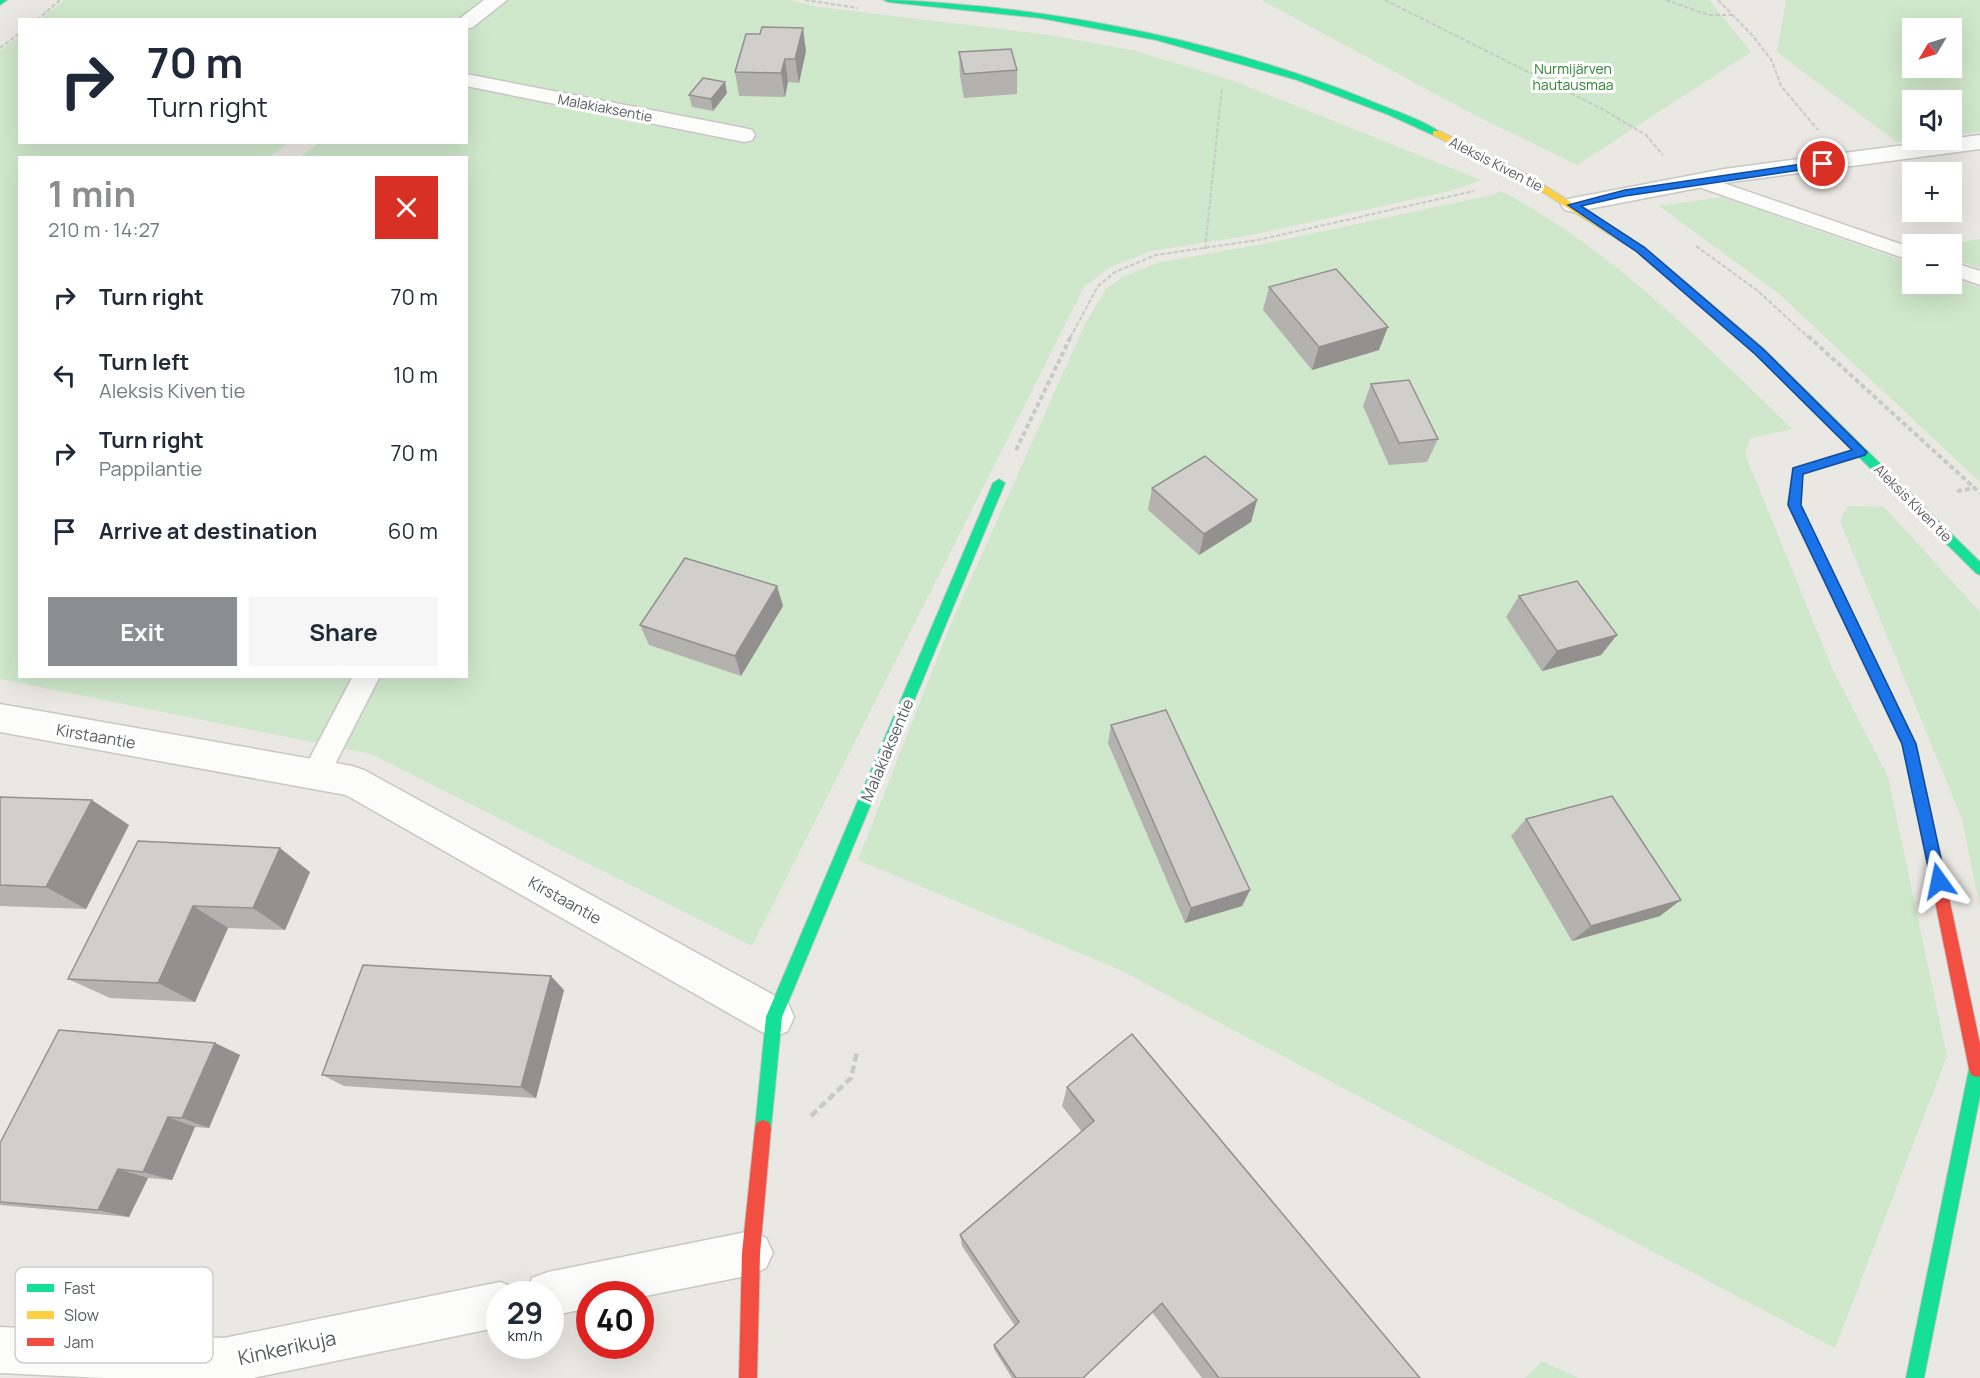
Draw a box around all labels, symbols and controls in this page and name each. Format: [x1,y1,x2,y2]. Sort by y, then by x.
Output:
north arrow [1902,18,1962,78]
map controls [1902,18,1962,294]
text: 70 m [147,33,243,91]
icon: right [48,42,126,120]
park label: Nurmijärven hautausmaa [1533,59,1613,94]
text: Turn right [147,88,268,125]
street label: Malakiaksentie [556,89,654,126]
button: sound [1902,90,1962,150]
street label: Aleksis Kiven tie [1446,132,1546,195]
pin [1797,138,1848,189]
icon: arrive [1806,147,1839,180]
button: + [1902,162,1962,222]
text: 1 min [48,169,136,218]
button: close [375,176,438,239]
text: 210 m · 14:27 [48,216,160,243]
button: − [1902,234,1962,294]
icon: right [48,281,81,314]
text: Turn right [99,282,204,312]
text: 70 m [390,282,438,312]
text: Turn left [99,347,189,377]
icon: left [48,359,81,392]
text: 10 m [393,360,438,390]
text: Aleksis Kiven tie [99,377,245,404]
text: Turn right [99,425,204,455]
icon: right [48,437,81,470]
text: 70 m [390,438,438,468]
text: Pappilantie [99,455,202,482]
street label: Aleksis Kiven tie [1870,460,1956,546]
icon: arrive [48,515,81,548]
text: Arrive at destination [99,516,317,546]
text: 60 m [388,516,438,546]
button: Exit [48,597,237,666]
button: Share [249,597,438,666]
street label: Malakiaksentie [855,695,919,805]
street label: Kirstaantie [55,718,137,754]
position arrow [1907,849,1971,913]
street label: Kirstaantie [525,871,605,929]
legend [15,1267,213,1363]
text: Fast [64,1277,95,1299]
speed limit sign: 40 [576,1281,654,1359]
text: 29 [507,1292,543,1333]
text: Slow [64,1304,99,1326]
street label: Kinkerikuja [235,1324,338,1371]
text: km/h [508,1325,542,1346]
text: Jam [64,1331,94,1353]

